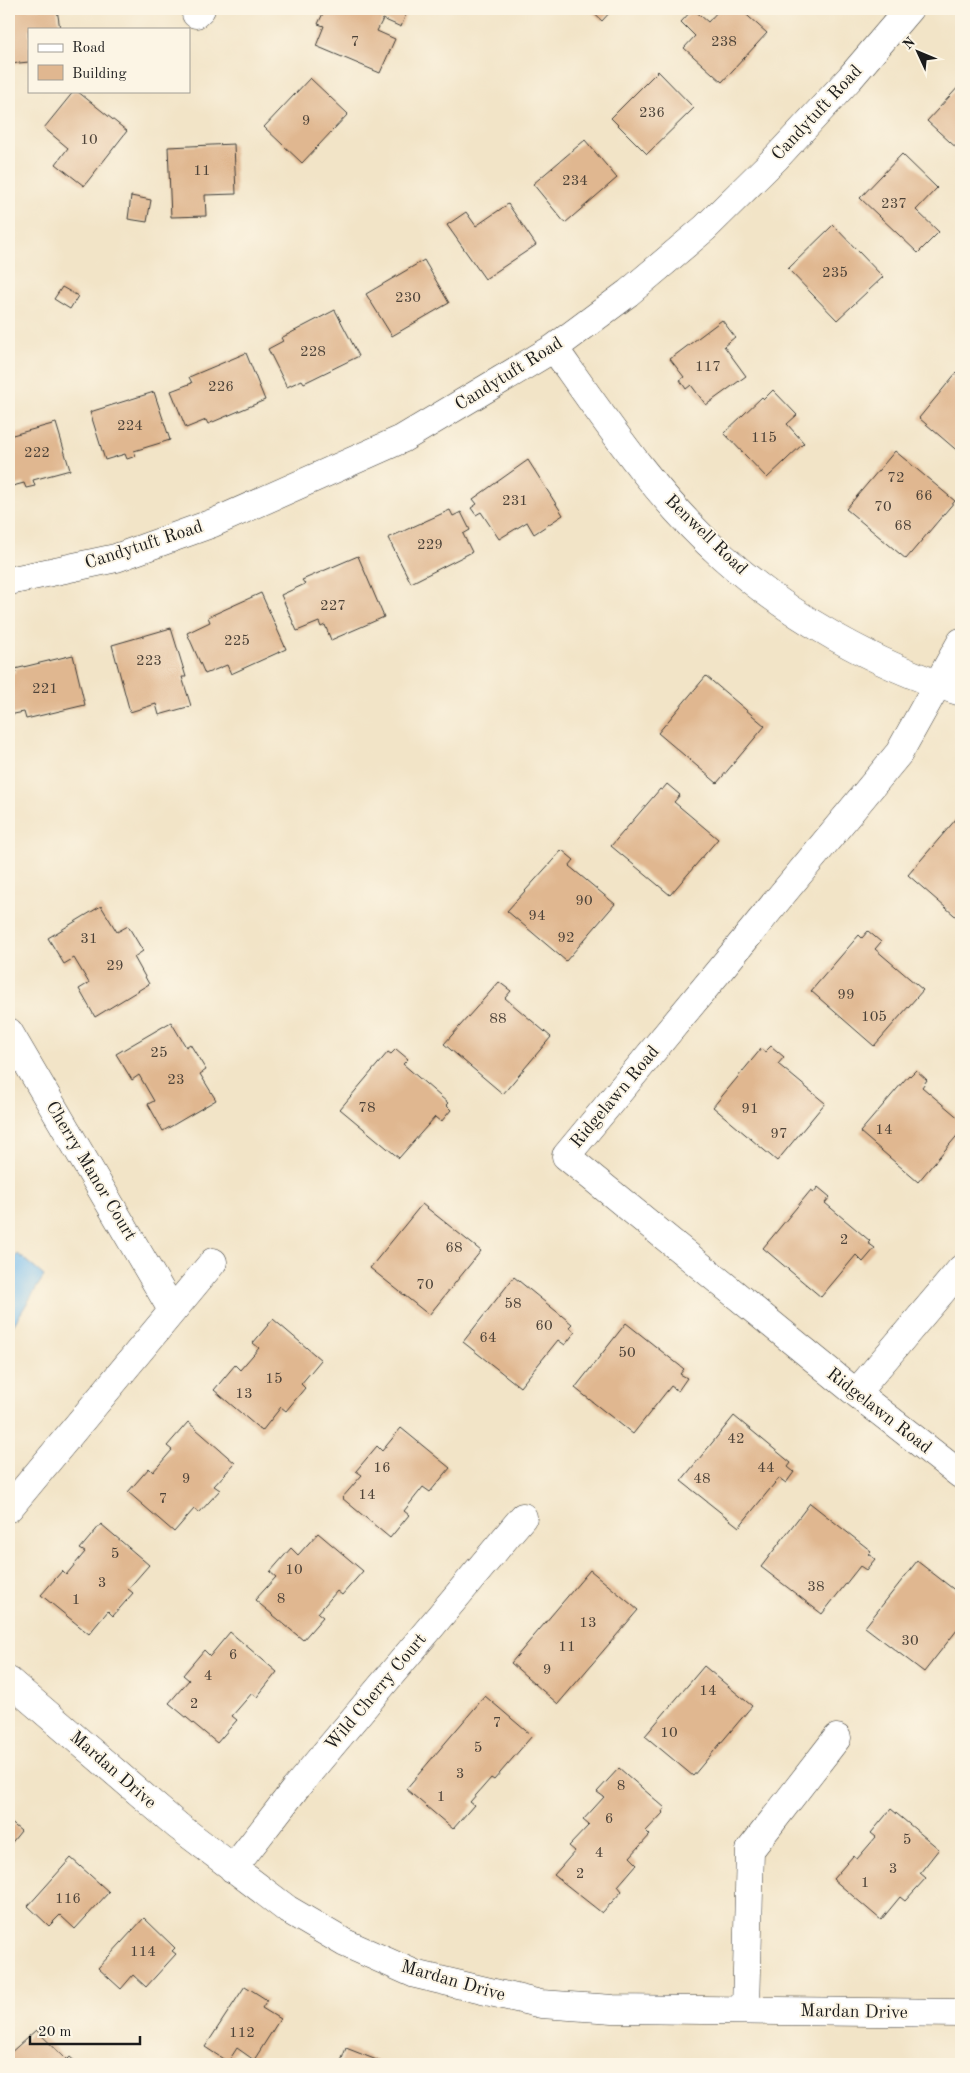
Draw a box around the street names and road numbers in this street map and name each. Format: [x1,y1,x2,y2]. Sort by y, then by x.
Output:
street label: Candytuft Road [769,62,865,164]
street label: Candytuft Road [452,334,566,414]
street label: Benwell Road [661,491,751,579]
street label: Candytuft Road [83,517,205,573]
street label: Ridgelawn Road [567,1042,663,1152]
street label: Cherry Manor Court [42,1098,140,1244]
street label: Ridgelawn Road [823,1365,935,1457]
street label: Wild Cherry Court [322,1630,430,1754]
street label: Mardan Drive [66,1728,160,1812]
street label: Mardan Drive [399,1958,507,2004]
street label: Mardan Drive [800,2002,908,2022]

